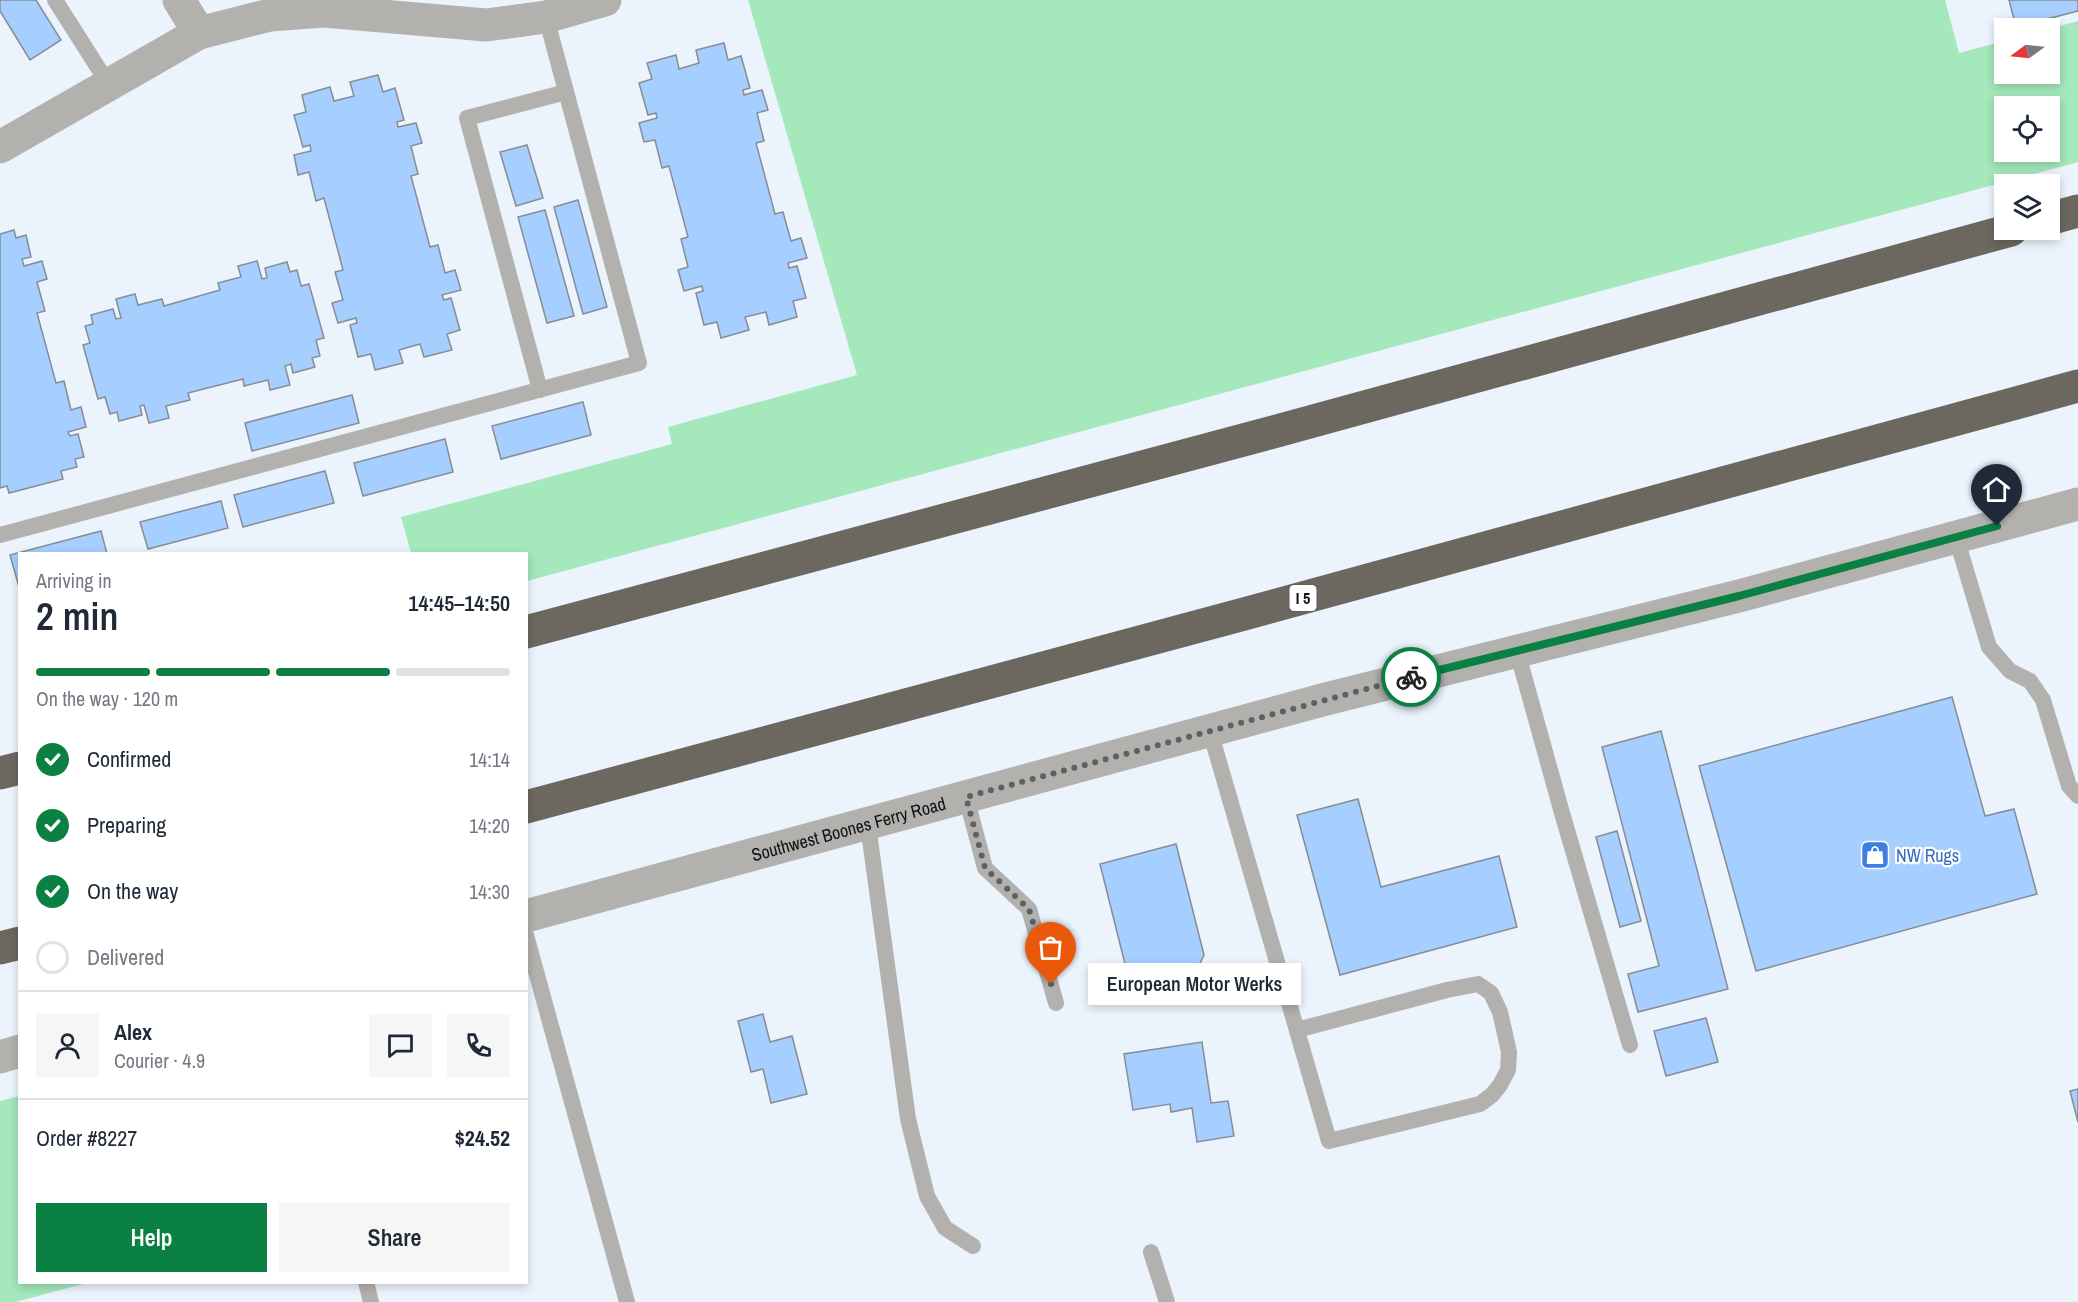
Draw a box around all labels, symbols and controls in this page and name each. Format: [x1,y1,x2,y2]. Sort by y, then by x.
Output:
north arrow [1994,18,2060,84]
map controls [1994,18,2060,240]
button: locate [1994,96,2060,162]
button: layers [1994,174,2060,240]
pin [1971,464,2022,526]
icon: home [1980,473,2013,506]
text: Arriving in [36,567,112,594]
road number: I 5 [1290,585,1316,611]
text: 14:45–14:50 [408,588,510,618]
text: 2 min [36,590,118,642]
courier [1381,647,1441,707]
icon: bike [1395,661,1428,694]
text: On the way · 120 m [36,685,178,712]
icon: check [36,743,69,776]
text: Confirmed [87,744,171,774]
text: 14:14 [469,746,510,773]
street label: Southwest Boones Ferry Road [748,790,948,867]
icon: check [36,809,69,842]
text: Preparing [87,810,166,840]
text: 14:20 [469,812,510,839]
shop icon: NW Rugs [1859,839,1891,871]
place label: NW Rugs [1896,843,1959,868]
icon: check [36,875,69,908]
text: On the way [87,876,178,906]
text: 14:30 [469,878,510,905]
pin [1025,922,1076,984]
icon: bag [1034,931,1067,964]
text: Delivered [87,942,164,972]
callout: European Motor Werks [1087,963,1300,1005]
text: European Motor Werks [1107,970,1282,997]
button: person [36,1014,99,1077]
button: chat [369,1014,432,1077]
button: phone [447,1014,510,1077]
text: Alex [114,1017,152,1047]
text: Courier · 4.9 [114,1047,205,1074]
text: Order #8227 [36,1123,137,1153]
text: $24.52 [455,1123,510,1153]
button: Help [36,1203,267,1272]
button: Share [279,1203,510,1272]

